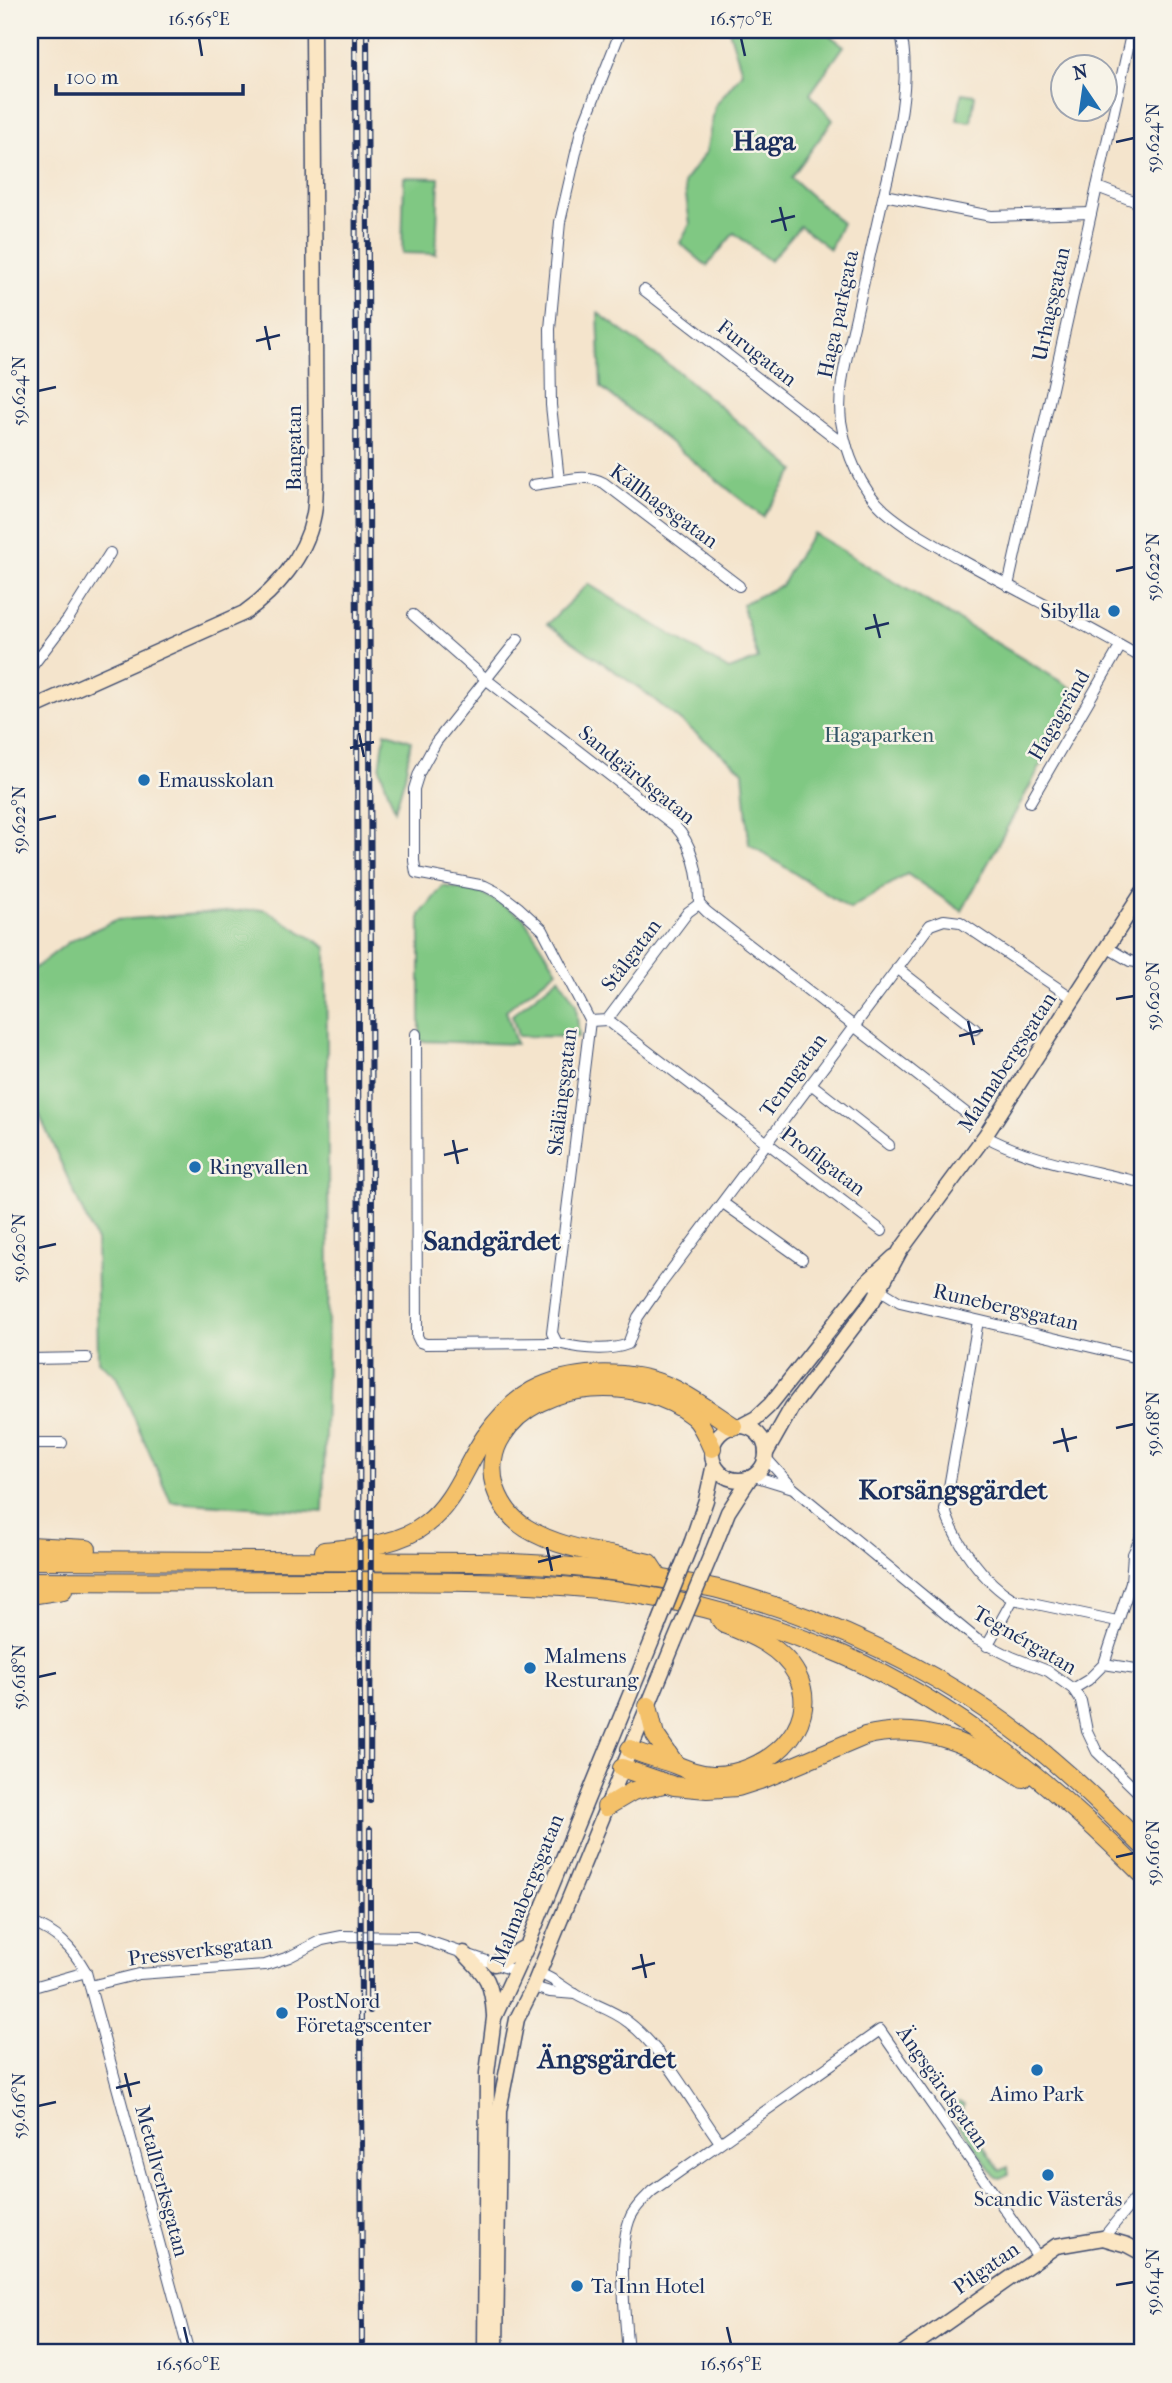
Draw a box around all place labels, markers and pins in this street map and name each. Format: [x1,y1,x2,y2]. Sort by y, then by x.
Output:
place label: Sibylla [1040,599,1100,623]
marker: Sibylla [1106,603,1122,619]
place label: Emausskolan [158,768,274,792]
marker: Emausskolan [136,772,152,788]
place label: Ringvallen [209,1155,308,1179]
marker: Ringvallen [187,1159,203,1175]
place label: Malmens Resturang [544,1644,639,1692]
marker: Malmens Resturang [522,1660,538,1676]
place label: PostNord Företagscenter [296,1989,432,2037]
marker: PostNord Företagscenter [274,2005,290,2021]
marker: Aimo Park [1029,2062,1045,2078]
place label: Aimo Park [989,2082,1084,2106]
marker: Scandic Västerås [1040,2167,1056,2183]
place label: Scandic Västerås [974,2187,1122,2211]
place label: Ta Inn Hotel [591,2274,705,2298]
marker: Ta Inn Hotel [569,2278,585,2294]

